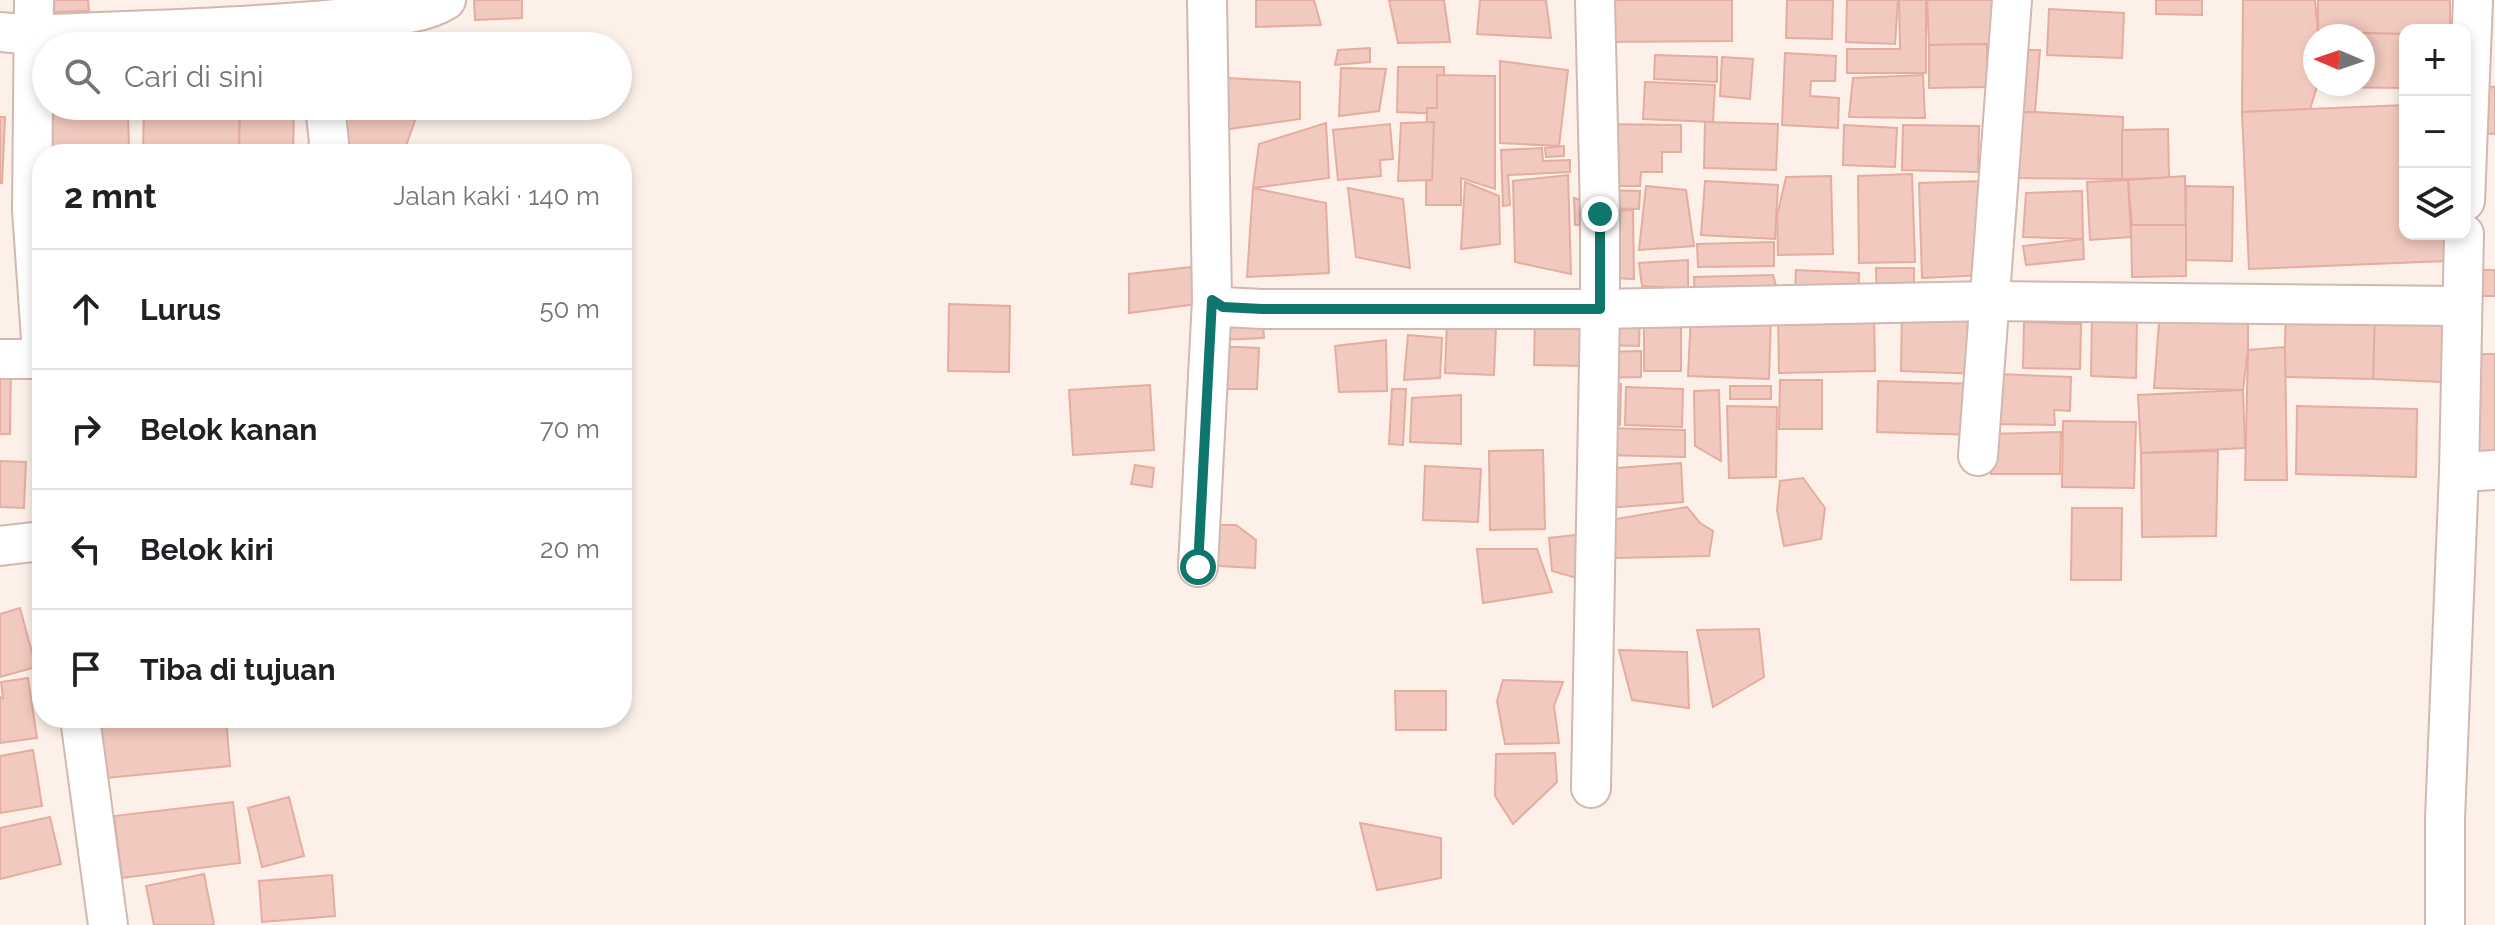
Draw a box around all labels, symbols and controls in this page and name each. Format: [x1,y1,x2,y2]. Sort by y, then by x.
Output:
north arrow [2303,24,2375,96]
map controls [2399,24,2471,240]
button: + [2399,24,2471,96]
search box [32,32,632,120]
icon: search [60,54,104,98]
text: Cari di sini [124,59,264,94]
button: − [2399,96,2471,168]
button: layers [2399,168,2471,240]
text: 2 mnt [64,176,157,216]
text: Jalan kaki · 140 m [393,181,600,211]
route end [1582,196,1618,232]
icon: ahead [64,287,108,331]
text: Lurus [140,292,221,327]
text: 50 m [539,294,600,324]
icon: right [64,407,108,451]
text: Belok kanan [140,412,317,447]
text: 70 m [540,414,600,444]
icon: left [64,527,108,571]
text: Belok kiri [140,532,274,567]
text: 20 m [540,534,600,564]
route start [1180,549,1216,585]
icon: arrive [64,647,108,691]
text: Tiba di tujuan [140,652,336,687]

